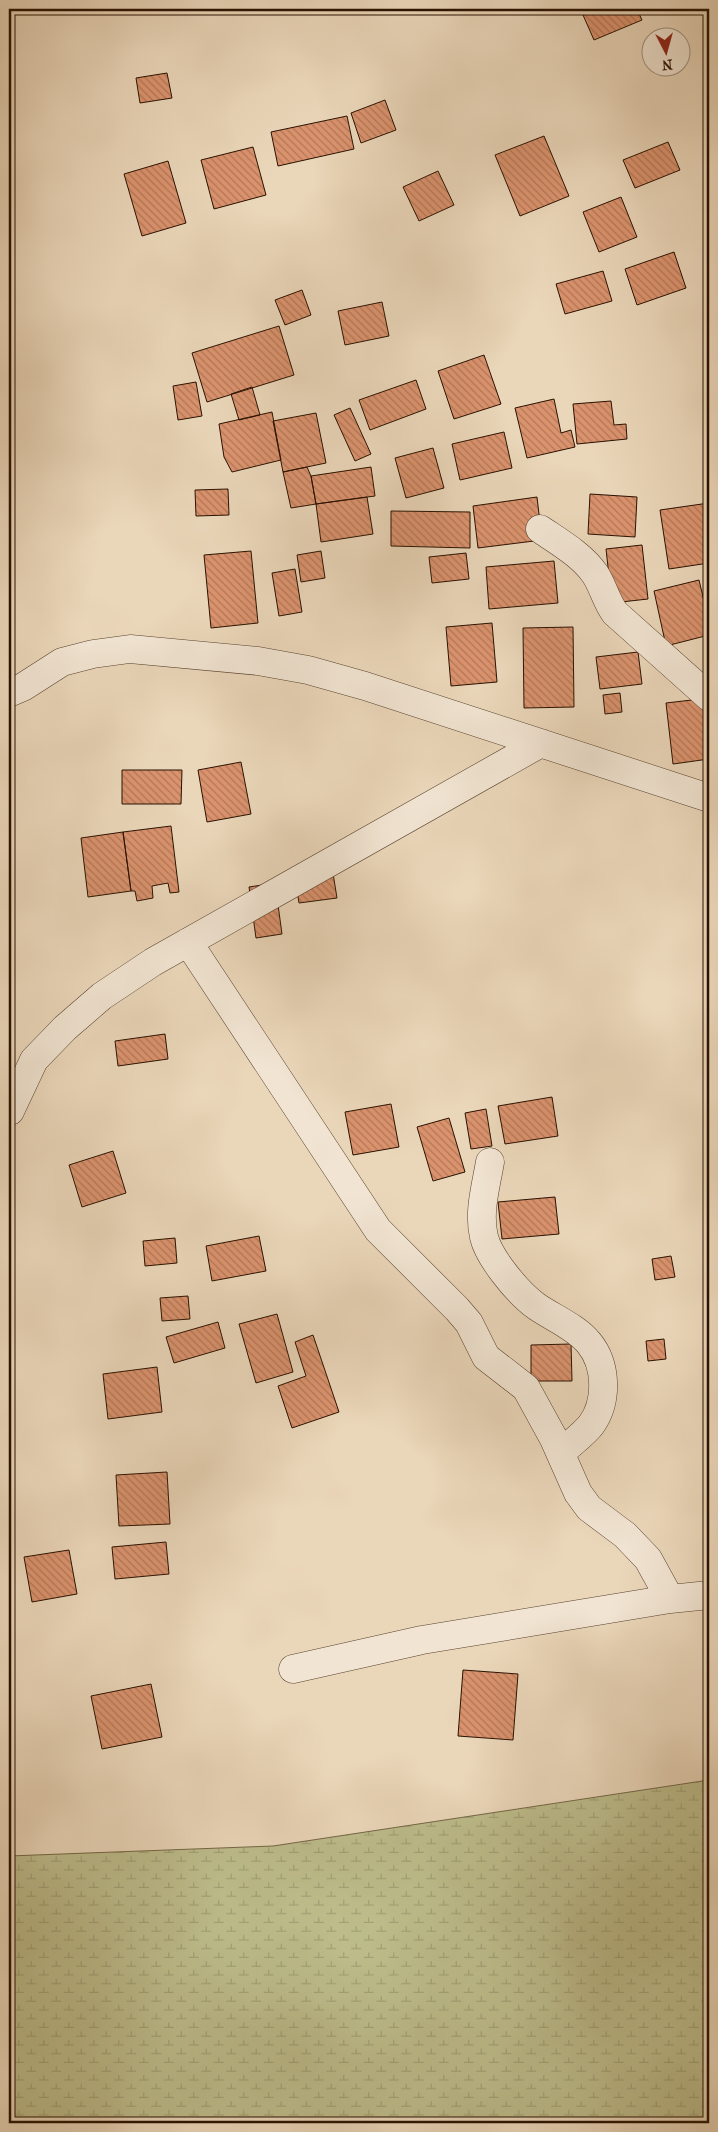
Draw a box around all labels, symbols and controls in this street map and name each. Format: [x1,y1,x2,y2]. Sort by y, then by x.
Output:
north arrow [640,28,690,78]
text: N [661,55,673,73]

